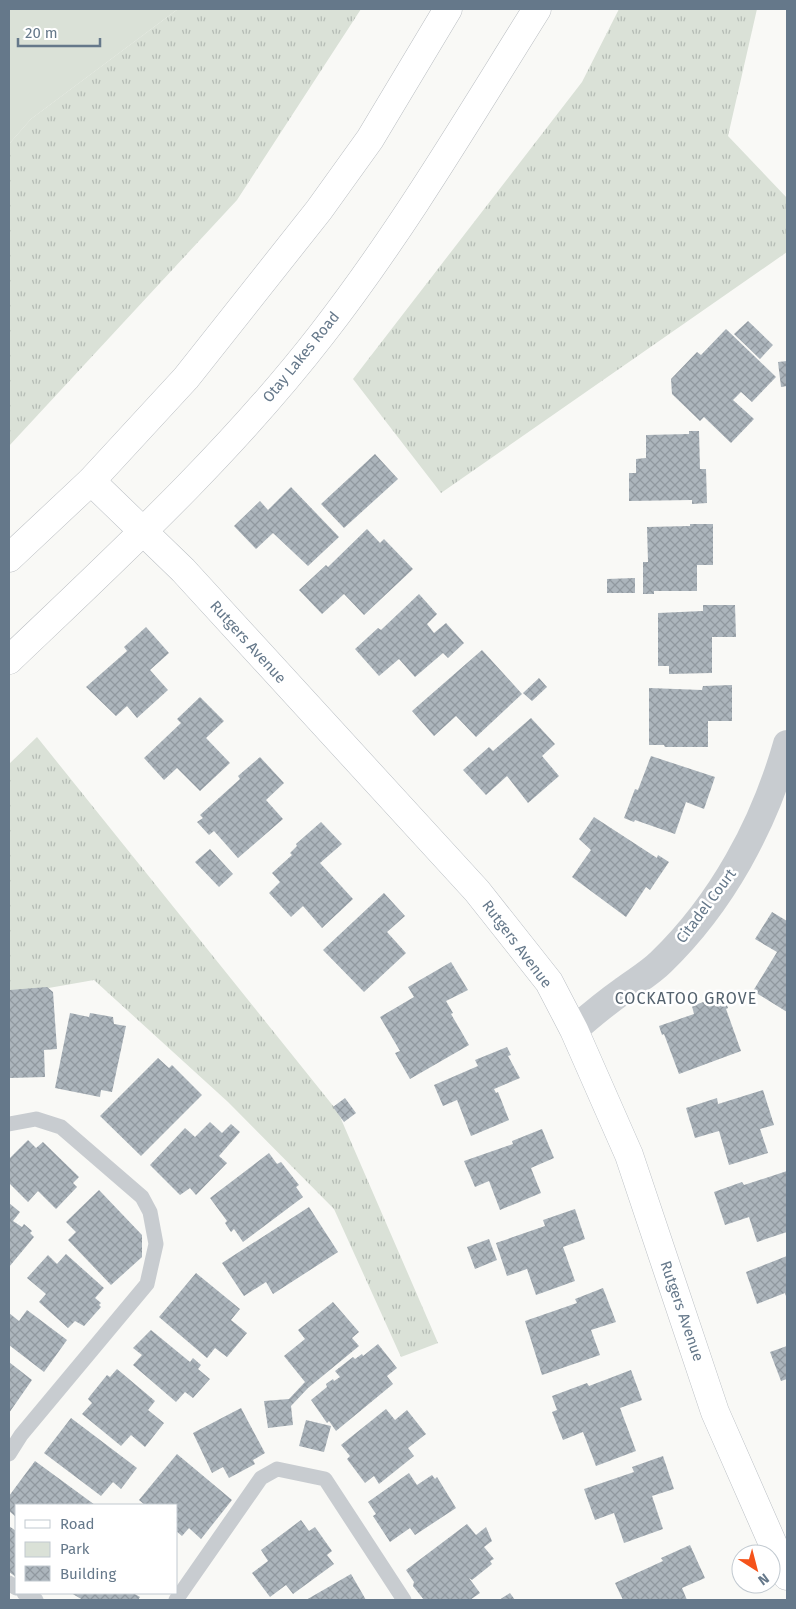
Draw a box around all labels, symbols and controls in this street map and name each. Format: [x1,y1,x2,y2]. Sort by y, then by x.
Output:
scale bar [18,15,100,47]
text: 20 m [25,24,58,42]
street label: Otay Lakes Road [259,308,343,406]
street label: Rutgers Avenue [206,597,290,687]
street label: Citadel Court [672,865,740,947]
street label: Rutgers Avenue [478,897,556,991]
district label: COCKATOO GROVE [615,989,757,1008]
street label: Rutgers Avenue [656,1258,708,1364]
legend [15,1504,178,1594]
text: Road [60,1515,95,1533]
text: Park [60,1540,90,1558]
north arrow [731,1544,781,1594]
text: Building [60,1565,116,1583]
text: N [755,1570,772,1589]

